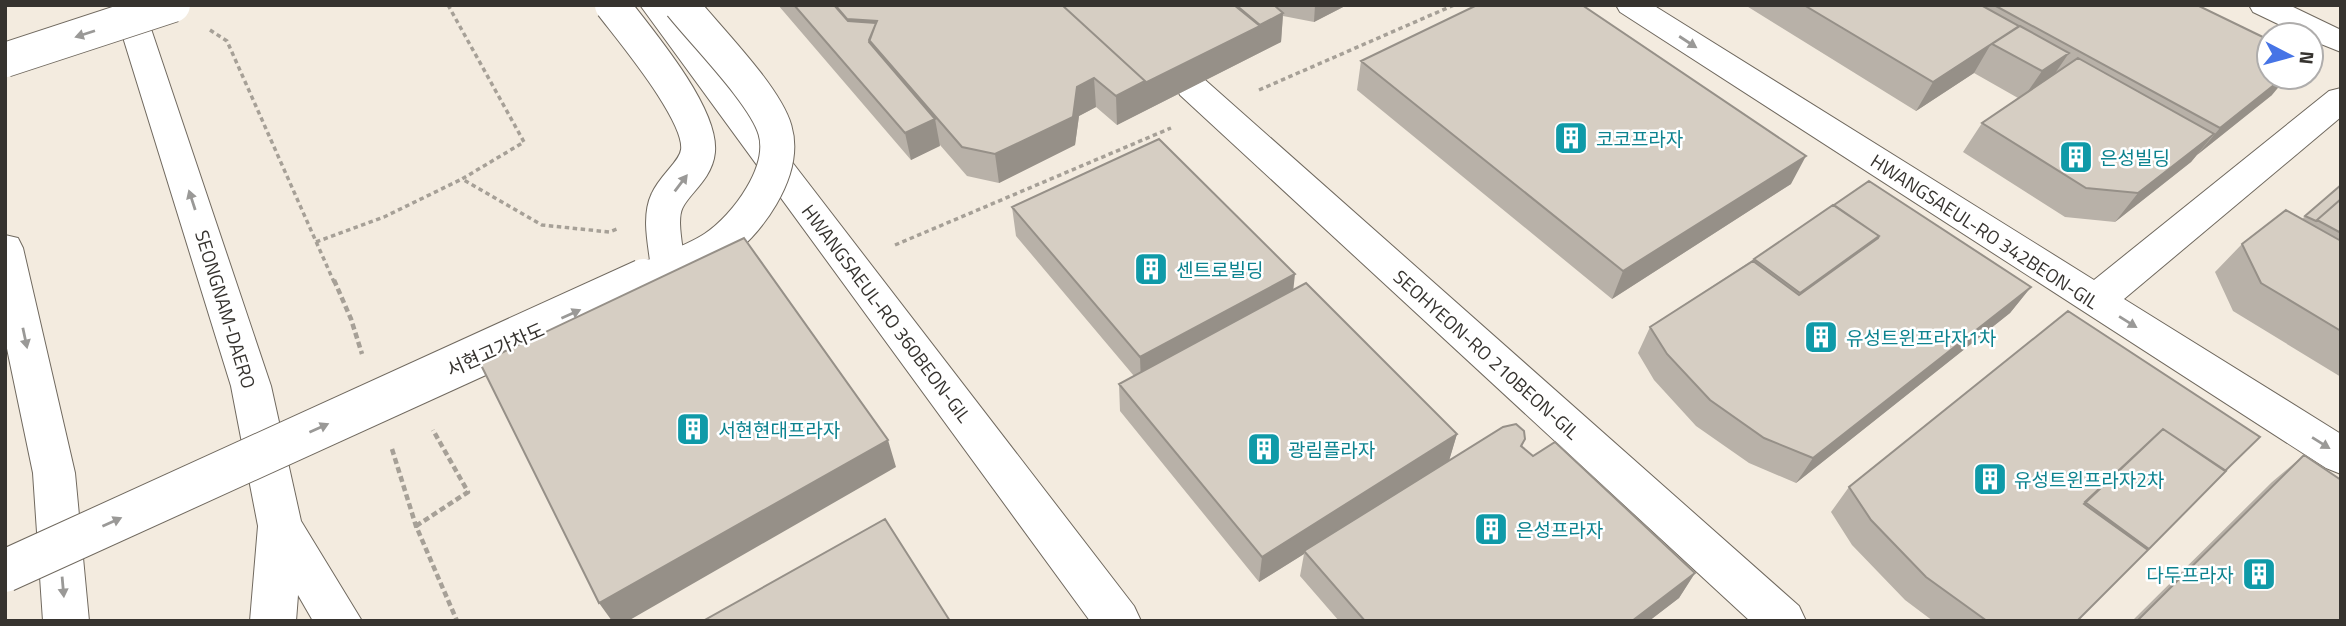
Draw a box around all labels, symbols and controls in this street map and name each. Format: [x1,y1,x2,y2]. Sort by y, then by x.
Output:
north arrow [2255,21,2325,91]
one-way arrow [74,29,95,40]
one-way arrow [1679,35,1698,48]
text: N [2292,50,2323,66]
building icon: 코코프라자 [1552,119,1590,157]
place label: 코코프라자 [1596,124,1683,153]
building icon: 은성빌딩 [2057,138,2095,176]
place label: 은성빌딩 [2100,143,2170,172]
street label: HWANGSAEUL-RO 342BEON-GIL [1865,146,2105,316]
one-way arrow [674,174,688,192]
one-way arrow [186,190,197,211]
street label: HWANGSAEUL-RO 360BEON-GIL [795,198,979,428]
street label: SEONGNAM-DAERO [188,226,264,392]
building icon: 센트로빌딩 [1132,250,1170,288]
place label: 센트로빌딩 [1176,255,1263,284]
street label: SEOHYEON-RO 210BEON-GIL [1387,262,1587,446]
one-way arrow [561,308,581,320]
street label: 서현고가차도 [441,314,549,384]
one-way arrow [2119,316,2138,329]
building icon: 유성트윈프라자1차 [1802,318,1840,356]
place label: 유성트윈프라자1차 [1846,323,1996,352]
one-way arrow [20,327,31,349]
building icon: 서현현대프라자 [674,410,712,448]
place label: 서현현대프라자 [718,415,840,444]
one-way arrow [309,422,329,434]
building icon: 광림플라자 [1245,430,1283,468]
place label: 광림플라자 [1288,435,1375,464]
one-way arrow [2311,437,2330,450]
building icon: 유성트윈프라자2차 [1971,460,2009,498]
place label: 유성트윈프라자2차 [2014,465,2164,494]
building icon: 은성프라자 [1472,510,1510,548]
place label: 은성프라자 [1516,515,1603,544]
one-way arrow [102,516,122,528]
building icon: 다두프라자 [2240,555,2278,593]
place label: 다두프라자 [2147,560,2234,589]
one-way arrow [58,576,69,598]

